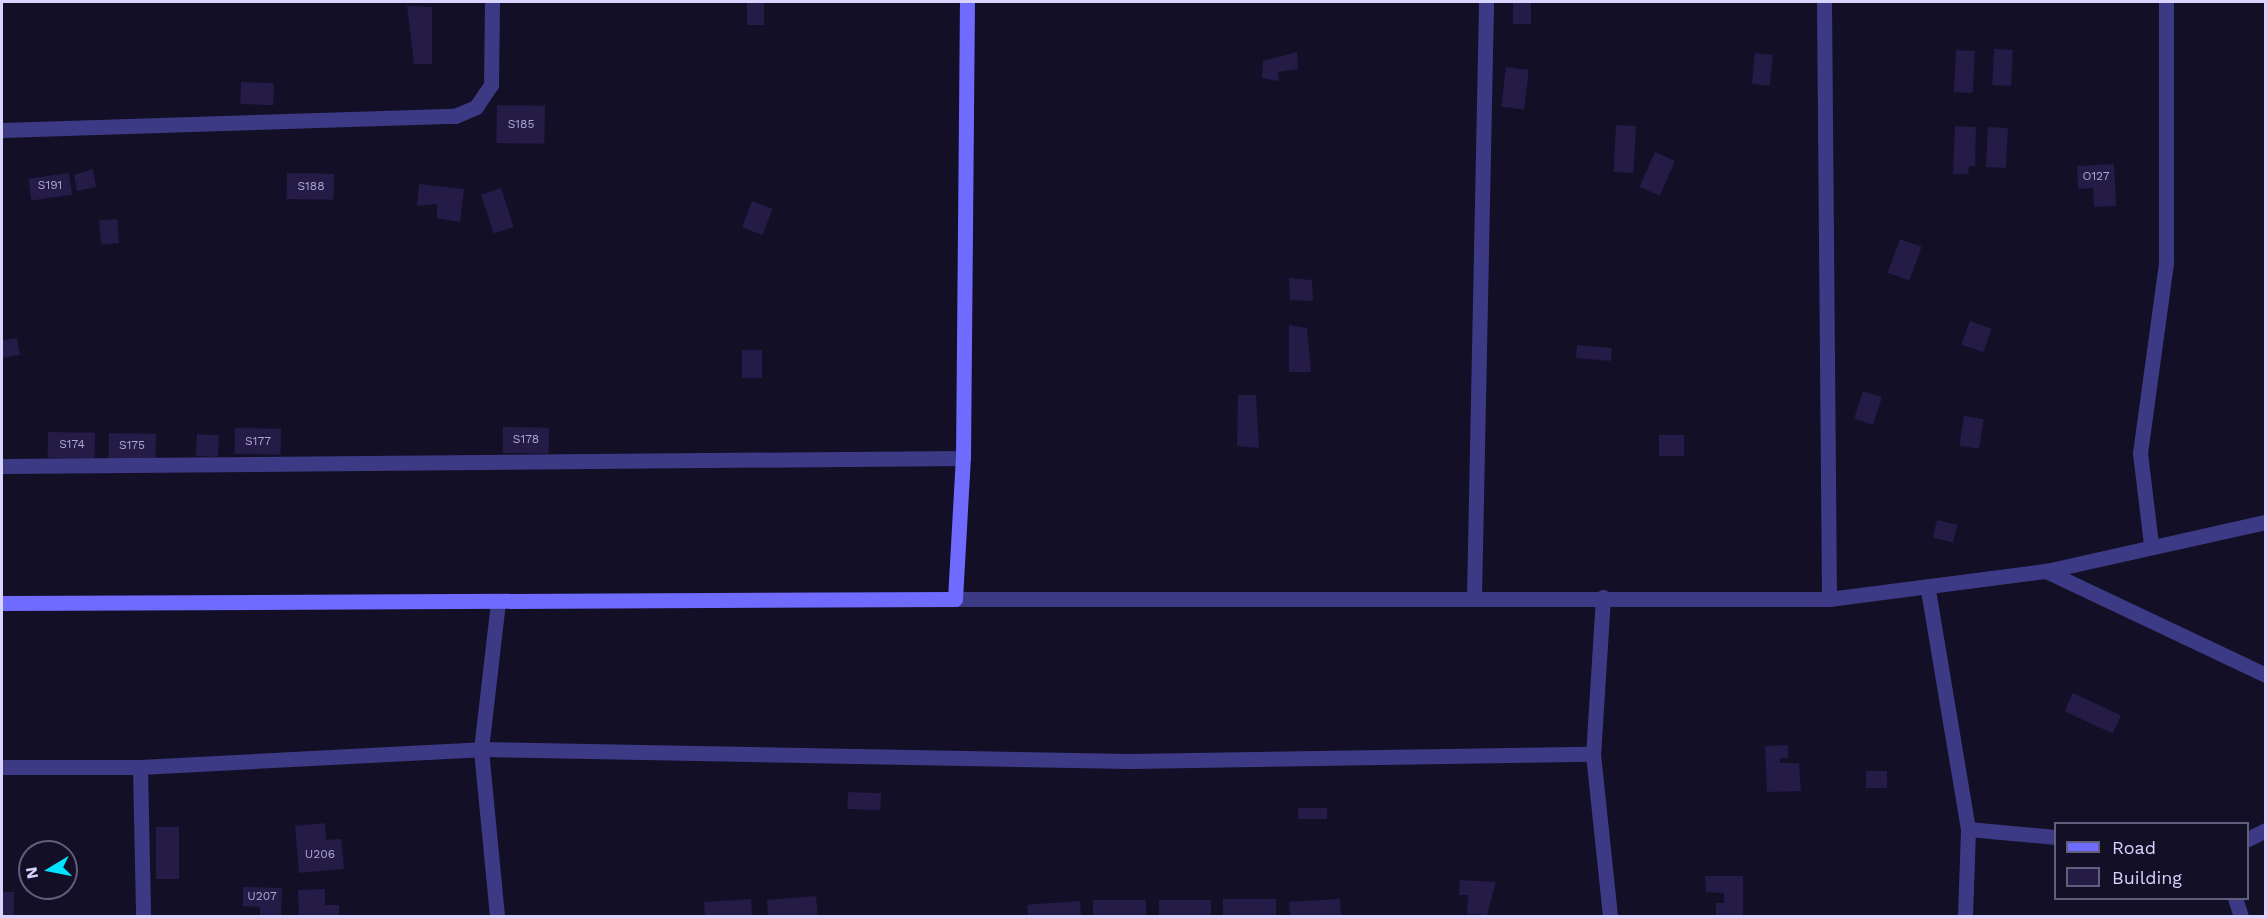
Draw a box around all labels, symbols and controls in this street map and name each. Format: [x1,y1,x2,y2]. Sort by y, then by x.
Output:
house number: S185 [508,118,534,132]
house number: O127 [2082,170,2110,184]
house number: S191 [38,179,62,193]
house number: S188 [297,180,325,194]
house number: S178 [513,433,539,447]
house number: S177 [245,435,271,449]
house number: S174 [59,438,85,452]
house number: S175 [119,439,145,453]
legend [2054,822,2249,900]
text: Road [2112,837,2156,858]
north arrow [18,840,78,900]
house number: U206 [305,848,335,862]
text: N [21,865,42,880]
text: Building [2112,867,2182,888]
house number: U207 [247,890,277,904]

